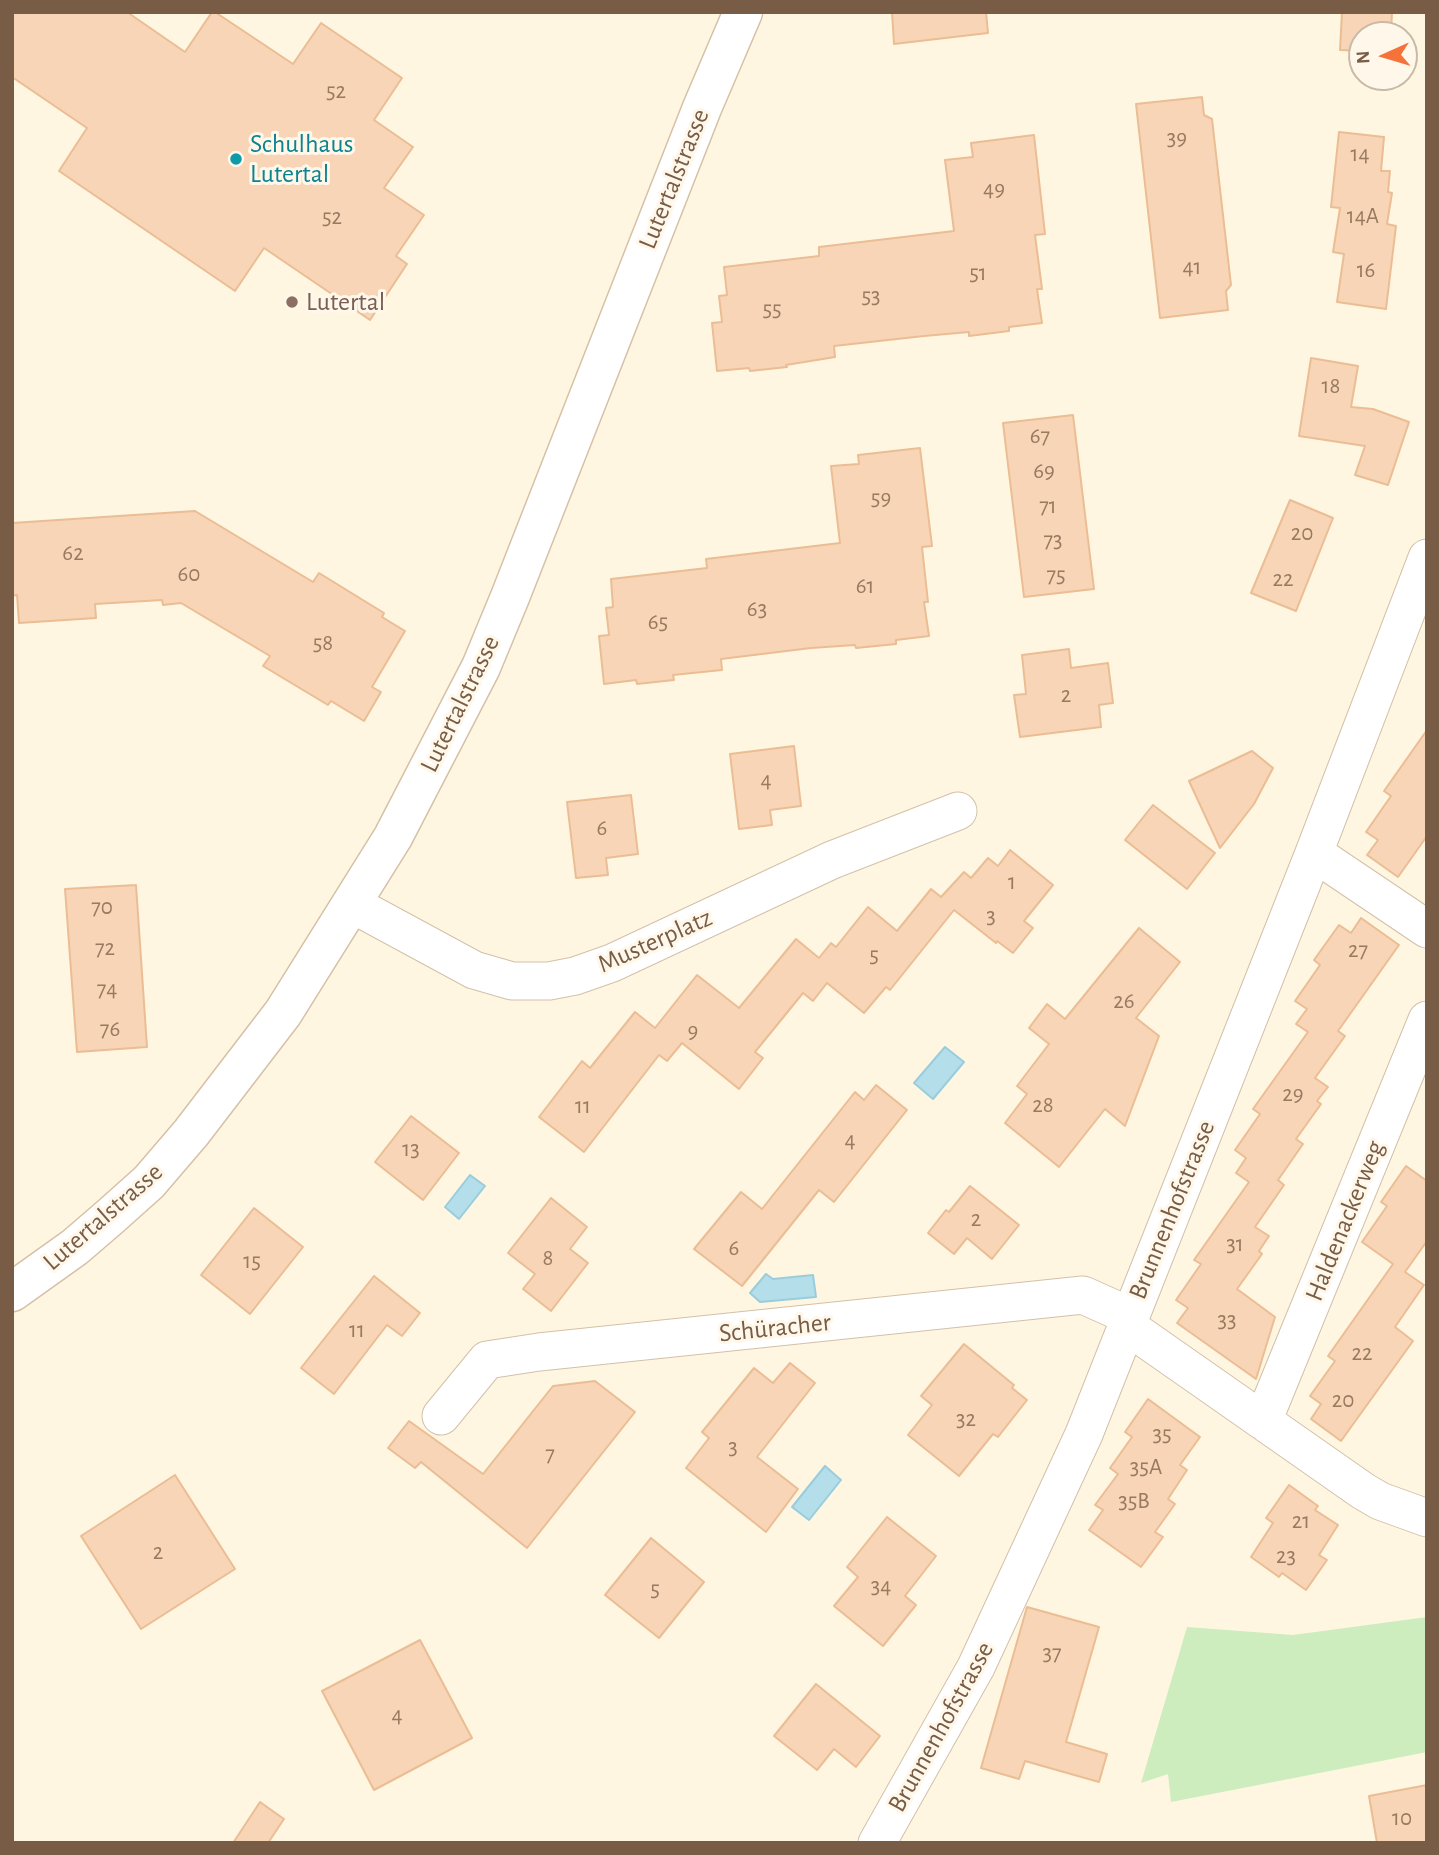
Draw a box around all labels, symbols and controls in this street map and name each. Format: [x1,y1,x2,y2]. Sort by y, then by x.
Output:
north arrow [1348,21,1418,91]
text: N [1354,50,1373,65]
house number: 52 [326,77,346,105]
street label: Lutertalstrasse [632,104,716,254]
house number: 39 [1167,124,1187,152]
place label: Schulhaus Lutertal [250,128,353,190]
house number: 14 [1351,140,1369,168]
marker: Schulhaus Lutertal [228,151,244,167]
house number: 49 [983,175,1005,203]
house number: 14A [1347,202,1379,230]
house number: 52 [322,203,342,231]
house number: 41 [1183,253,1201,281]
house number: 16 [1357,256,1375,284]
house number: 51 [969,259,987,287]
house number: 53 [861,282,881,310]
place label: Lutertal [306,286,385,318]
marker: Lutertal [284,294,300,310]
house number: 55 [762,295,782,323]
house number: 18 [1322,372,1340,400]
house number: 67 [1030,422,1050,450]
house number: 69 [1033,457,1055,485]
house number: 59 [871,484,891,512]
house number: 71 [1039,492,1057,520]
house number: 20 [1291,519,1313,547]
house number: 73 [1043,526,1063,554]
house number: 62 [62,539,84,567]
house number: 60 [178,560,200,588]
house number: 75 [1046,561,1066,589]
house number: 22 [1273,565,1293,593]
house number: 61 [856,572,874,600]
house number: 63 [747,595,767,623]
house number: 65 [648,608,668,636]
house number: 58 [313,629,333,657]
street label: Lutertalstrasse [413,630,507,778]
house number: 2 [1061,681,1071,709]
house number: 4 [760,766,772,794]
house number: 6 [597,814,607,842]
house number: 1 [1008,868,1016,896]
house number: 70 [91,893,113,921]
street label: Musterplatz [593,902,717,980]
house number: 3 [986,902,996,930]
house number: 72 [95,934,115,962]
house number: 27 [1348,936,1368,964]
house number: 5 [869,941,879,969]
house number: 74 [97,975,117,1003]
house number: 26 [1113,987,1135,1015]
house number: 76 [100,1015,120,1043]
house number: 9 [688,1017,698,1045]
house number: 29 [1282,1080,1304,1108]
house number: 28 [1032,1091,1054,1119]
house number: 11 [575,1092,591,1120]
street label: Brunnenhofstrasse [1122,1116,1222,1304]
house number: 4 [844,1126,856,1154]
house number: 13 [402,1135,420,1163]
street label: Haldenackerweg [1299,1136,1391,1306]
street label: Lutertalstrasse [37,1157,169,1277]
house number: 2 [971,1205,981,1233]
house number: 31 [1226,1230,1244,1258]
house number: 6 [729,1234,739,1262]
house number: 8 [543,1244,553,1272]
house number: 15 [243,1247,261,1275]
house number: 33 [1218,1306,1236,1334]
street label: Schüracher [718,1307,832,1349]
house number: 11 [349,1316,365,1344]
house number: 22 [1352,1339,1372,1367]
house number: 20 [1332,1386,1354,1414]
house number: 32 [956,1405,976,1433]
house number: 35 [1152,1420,1172,1448]
house number: 3 [728,1433,738,1461]
house number: 7 [545,1440,555,1468]
house number: 35A [1130,1453,1162,1481]
house number: 35B [1118,1487,1150,1515]
house number: 21 [1292,1507,1310,1535]
house number: 2 [153,1538,163,1566]
house number: 23 [1276,1542,1296,1570]
house number: 34 [871,1572,891,1600]
house number: 5 [650,1575,660,1603]
street label: Brunnenhofstrasse [881,1636,1001,1818]
house number: 37 [1042,1639,1062,1667]
house number: 4 [391,1701,403,1729]
house number: 10 [1392,1804,1412,1832]

